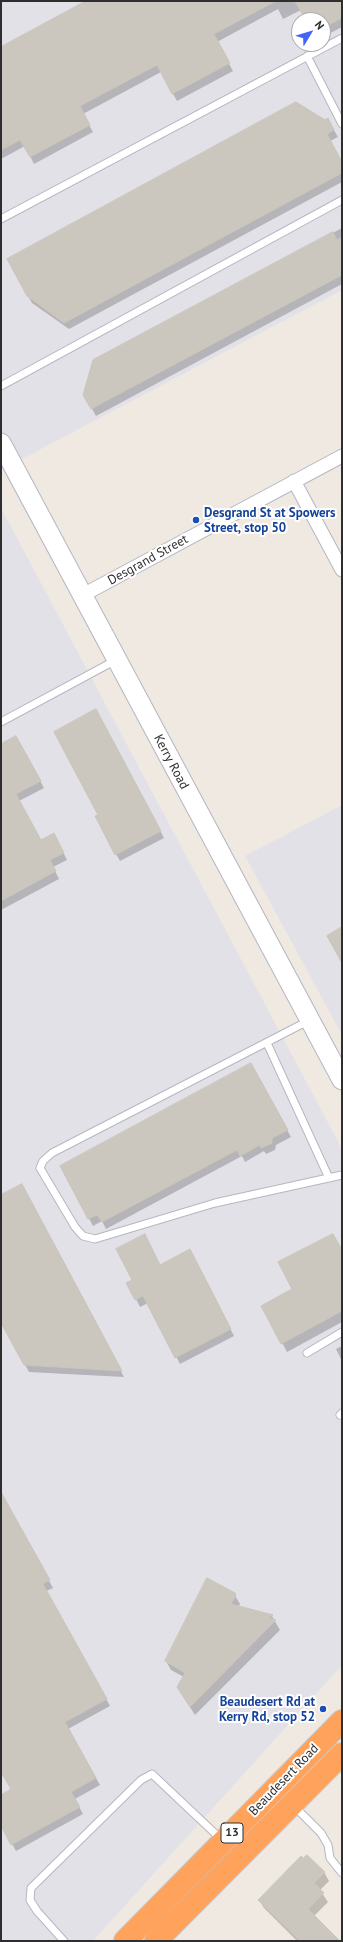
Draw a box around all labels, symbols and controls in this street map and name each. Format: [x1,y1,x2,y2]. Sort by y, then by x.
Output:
north arrow [291,12,331,52]
text: N [312,18,327,32]
place label: Desgrand St at Spowers Street, stop 50 [204,505,336,536]
marker: Desgrand St at Spowers Street, stop 50 [191,515,201,525]
street label: Desgrand Street [105,532,191,588]
street label: Kerry Road [150,732,192,792]
place label: Beaudesert Rd at Kerry Rd, stop 52 [219,1694,315,1725]
marker: Beaudesert Rd at Kerry Rd, stop 52 [318,1704,328,1714]
street label: Beaudesert Road [246,1741,322,1819]
road number: 13 [221,1823,243,1843]

